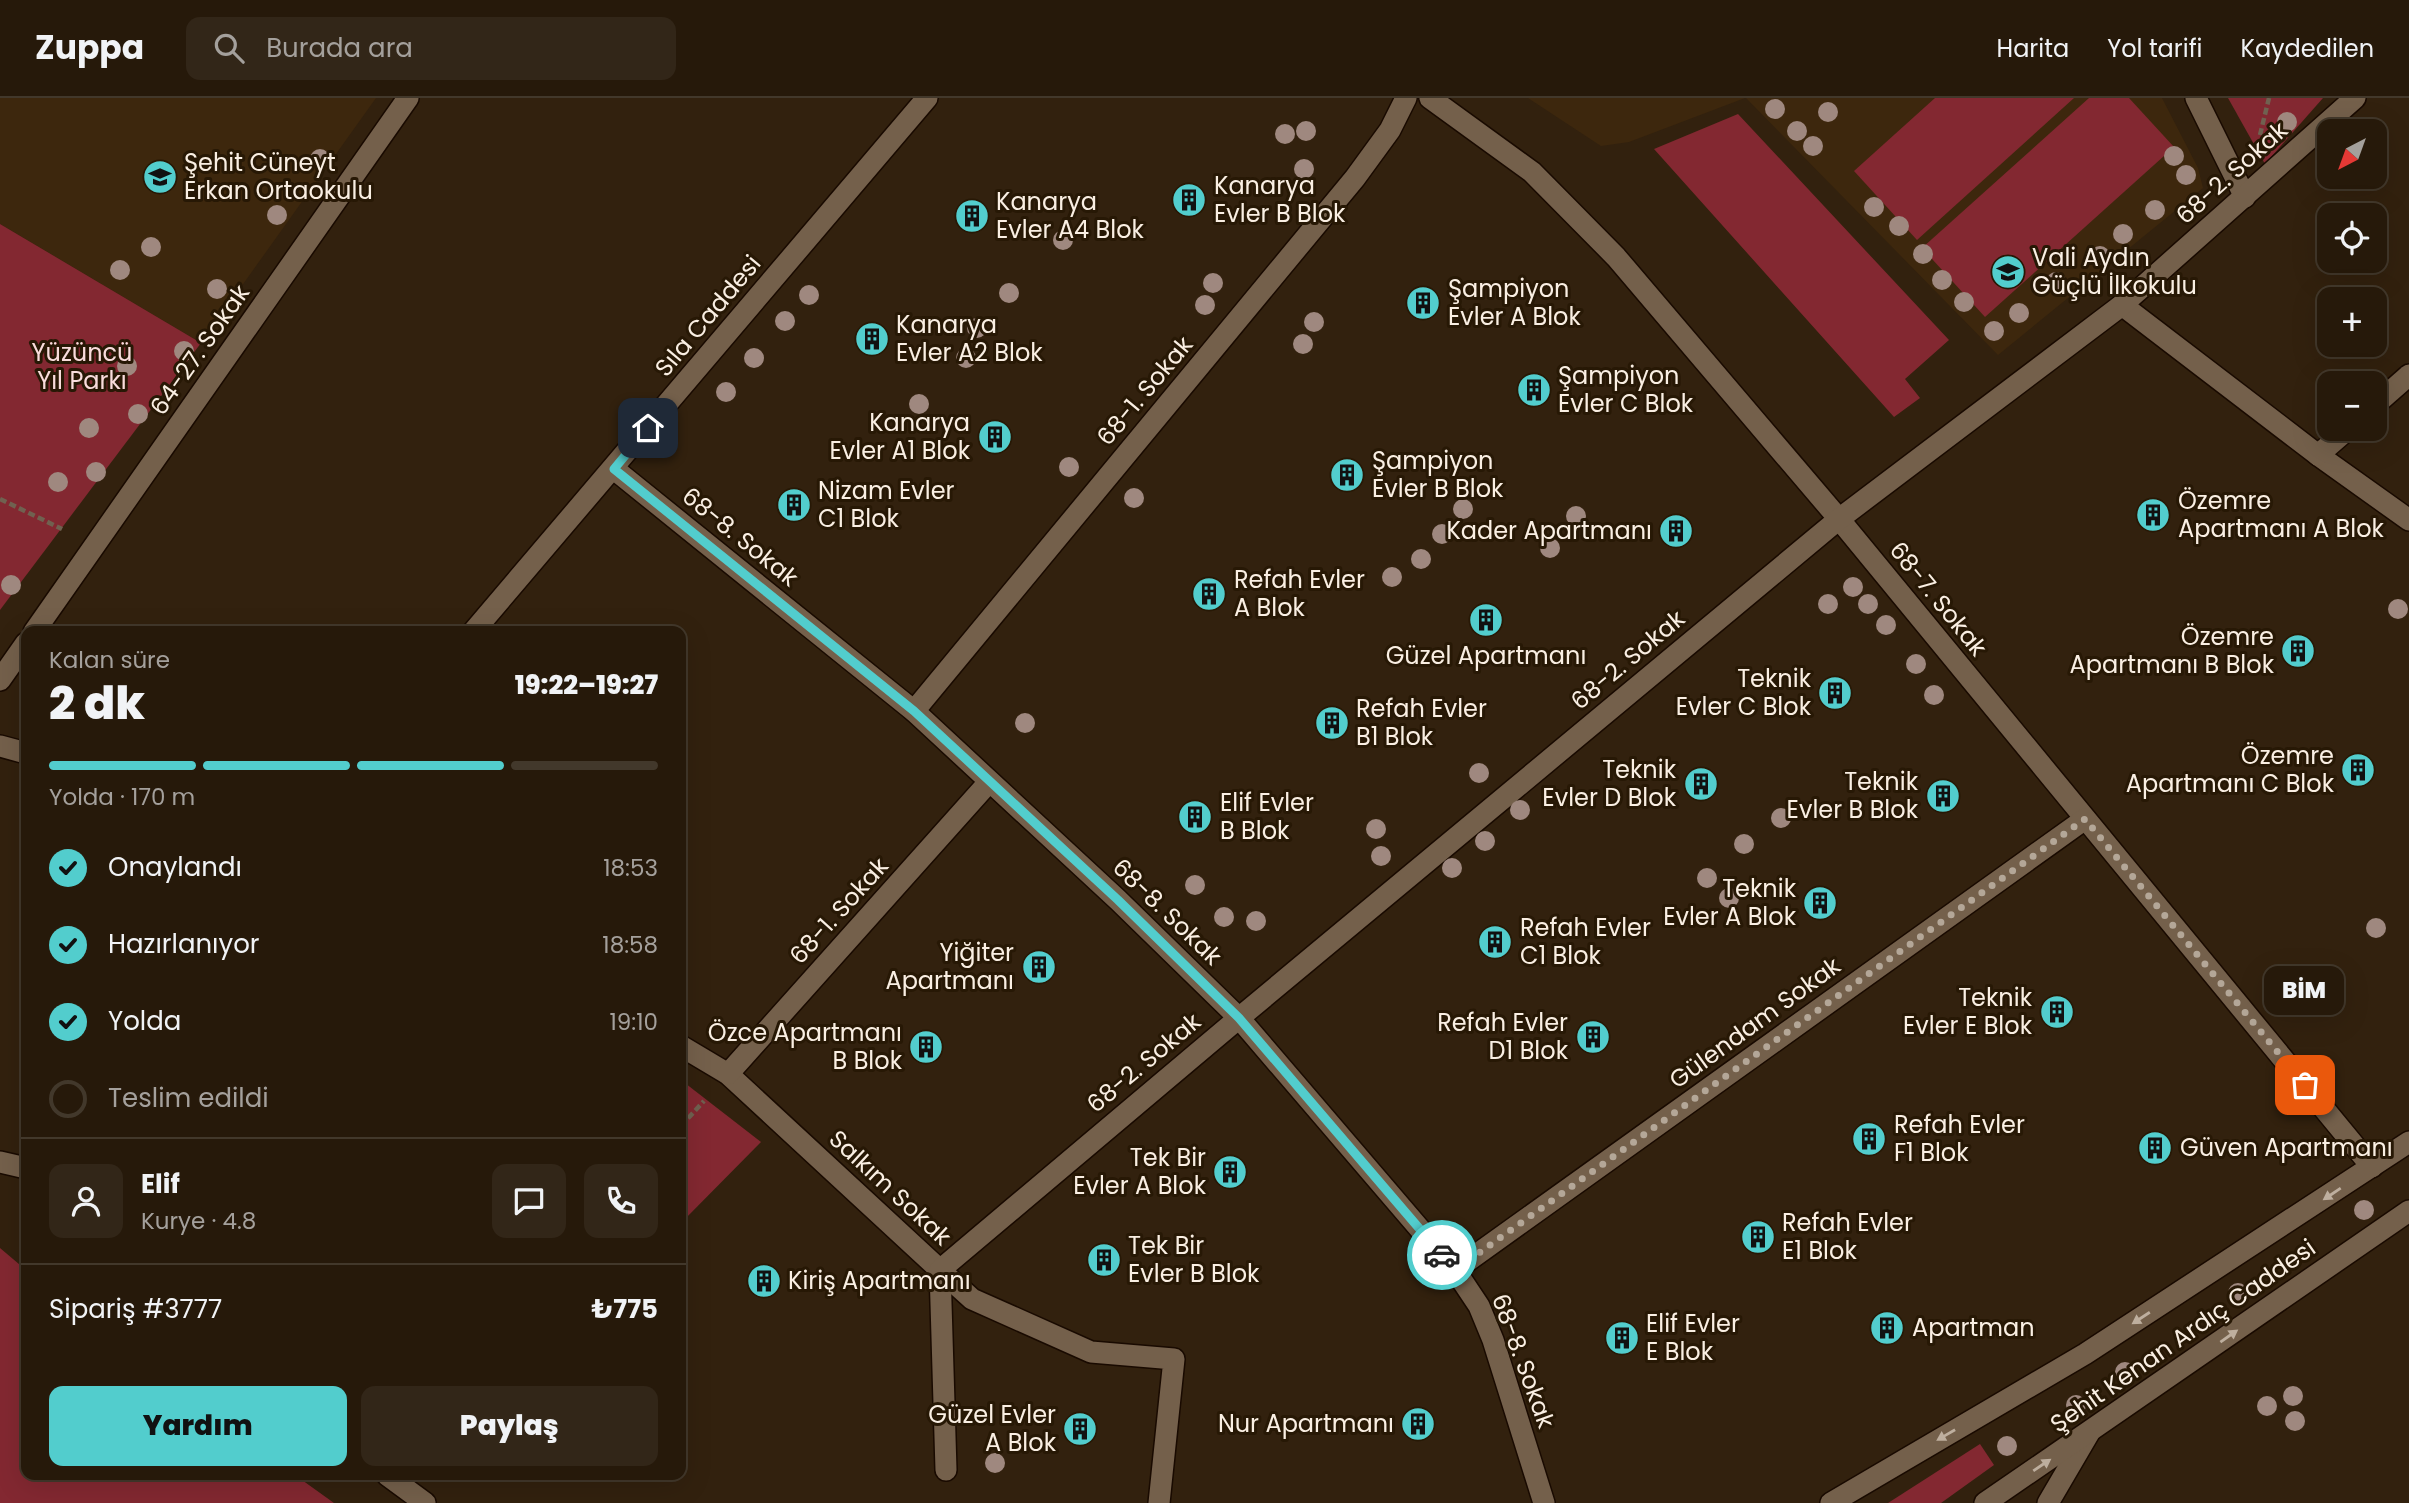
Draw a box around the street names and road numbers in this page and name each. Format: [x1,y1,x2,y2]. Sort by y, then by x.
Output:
street label: 68-2. Sokak [2169,113,2295,231]
street label: Sıla Caddesi [647,248,768,383]
street label: 64-27. Sokak [142,277,257,422]
street label: 68-1. Sokak [1089,329,1200,452]
street label: 68-8. Sokak [675,480,806,594]
street label: 68-7. Sokak [1882,534,1995,663]
street label: 68-2. Sokak [1564,602,1692,717]
street label: 68-1. Sokak [782,850,896,971]
street label: 68-8. Sokak [1105,851,1230,973]
street label: Gülendam Sokak [1662,949,1847,1096]
street label: 68-2. Sokak [1080,1005,1208,1120]
street label: Salkım Sokak [822,1122,959,1253]
street label: Şehit Kenan Ardıç Caddesi [2044,1231,2322,1440]
street label: 68-8. Sokak [1484,1289,1563,1433]

